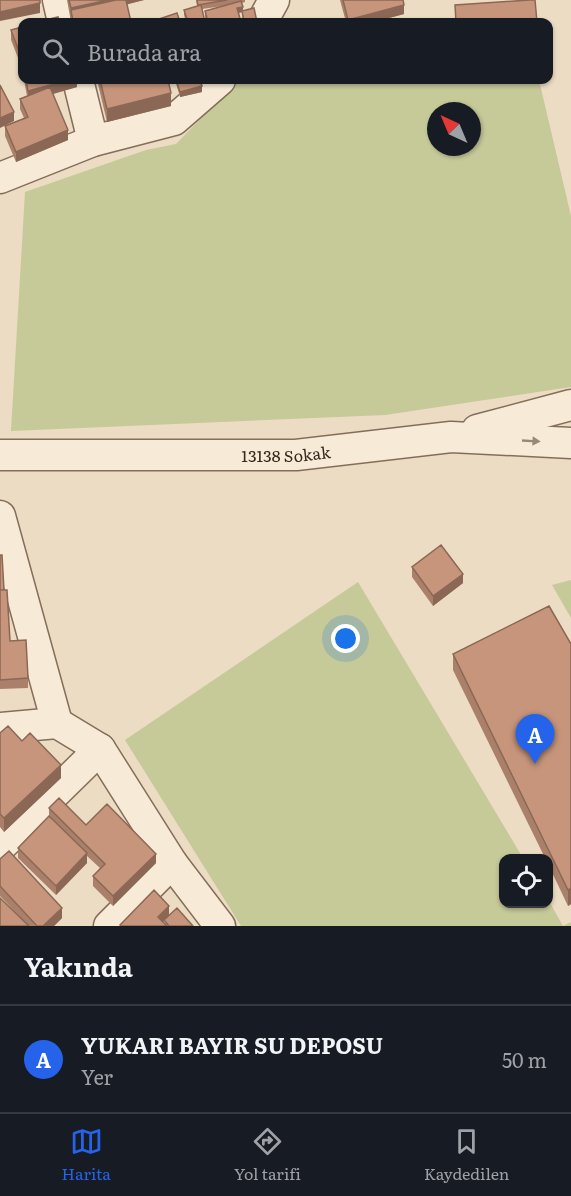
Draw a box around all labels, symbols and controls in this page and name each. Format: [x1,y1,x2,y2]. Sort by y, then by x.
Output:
search box [18,18,553,84]
icon: search [39,35,72,68]
text: Burada ara [87,35,201,68]
north arrow [427,102,481,156]
one-way arrow [521,437,540,446]
street label: 13138 Sokak [241,439,332,467]
your location [331,624,360,653]
pin: A [516,714,554,764]
map controls [499,854,553,908]
button: locate [499,854,553,908]
text: Yakında [24,946,133,985]
text: YUKARI BAYIR SU DEPOSU [81,1028,383,1061]
text: A [36,1044,51,1074]
text: 50 m [502,1044,547,1074]
text: Yer [81,1061,113,1091]
tab: Harita [62,1125,111,1185]
tab: Yol tarifi [234,1125,301,1185]
tab: Kaydedilen [424,1125,509,1185]

